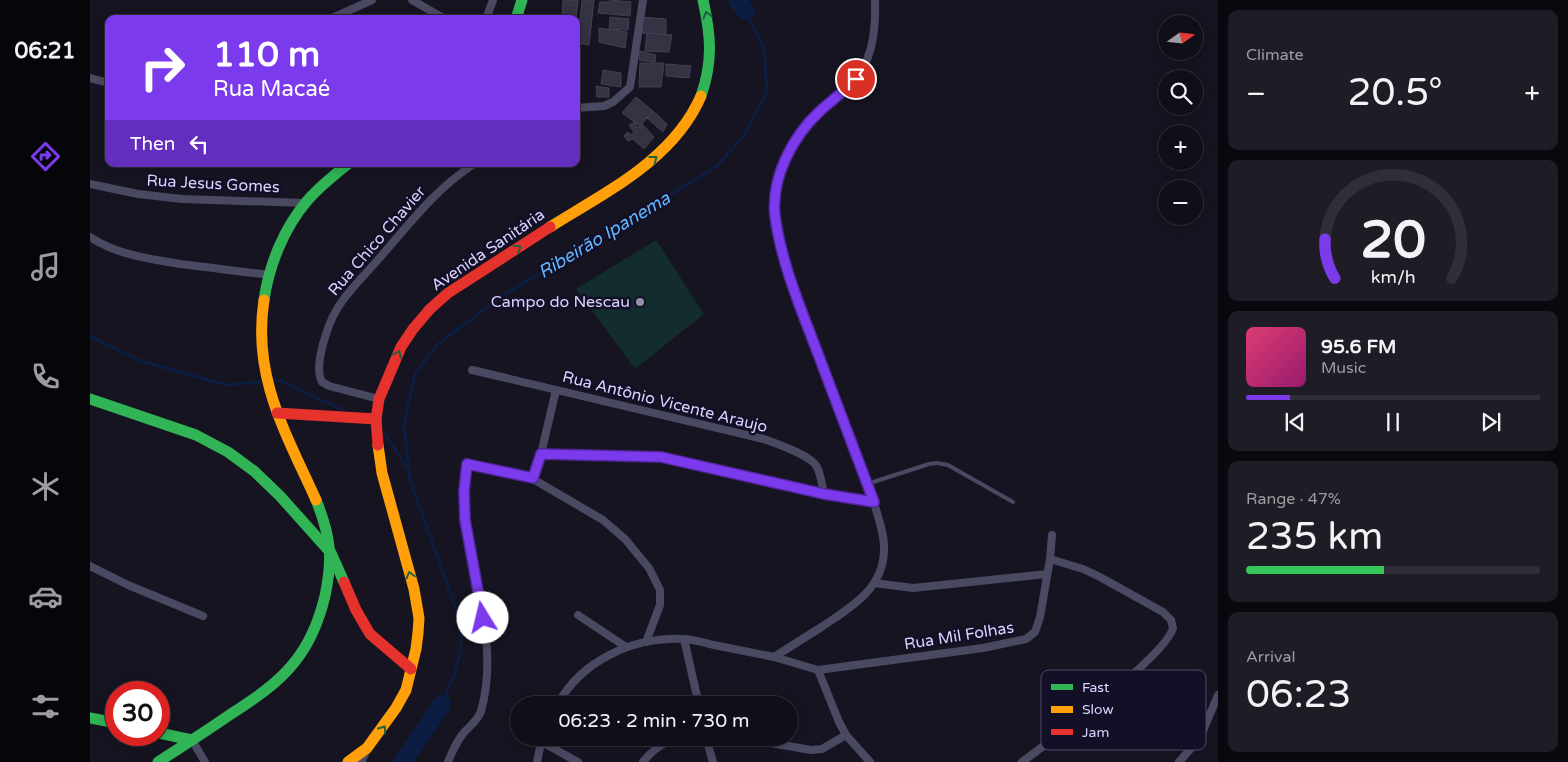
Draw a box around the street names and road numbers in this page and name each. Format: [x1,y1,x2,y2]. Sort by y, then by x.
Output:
street label: Rua Jesus Gomes [146,171,280,197]
street label: Rua Chico Chavier [324,181,431,300]
street label: Avenida Sanitária [427,205,549,295]
street label: Rua Antônio Vicente Araujo [560,367,770,437]
street label: Rua Mil Folhas [903,617,1015,655]

